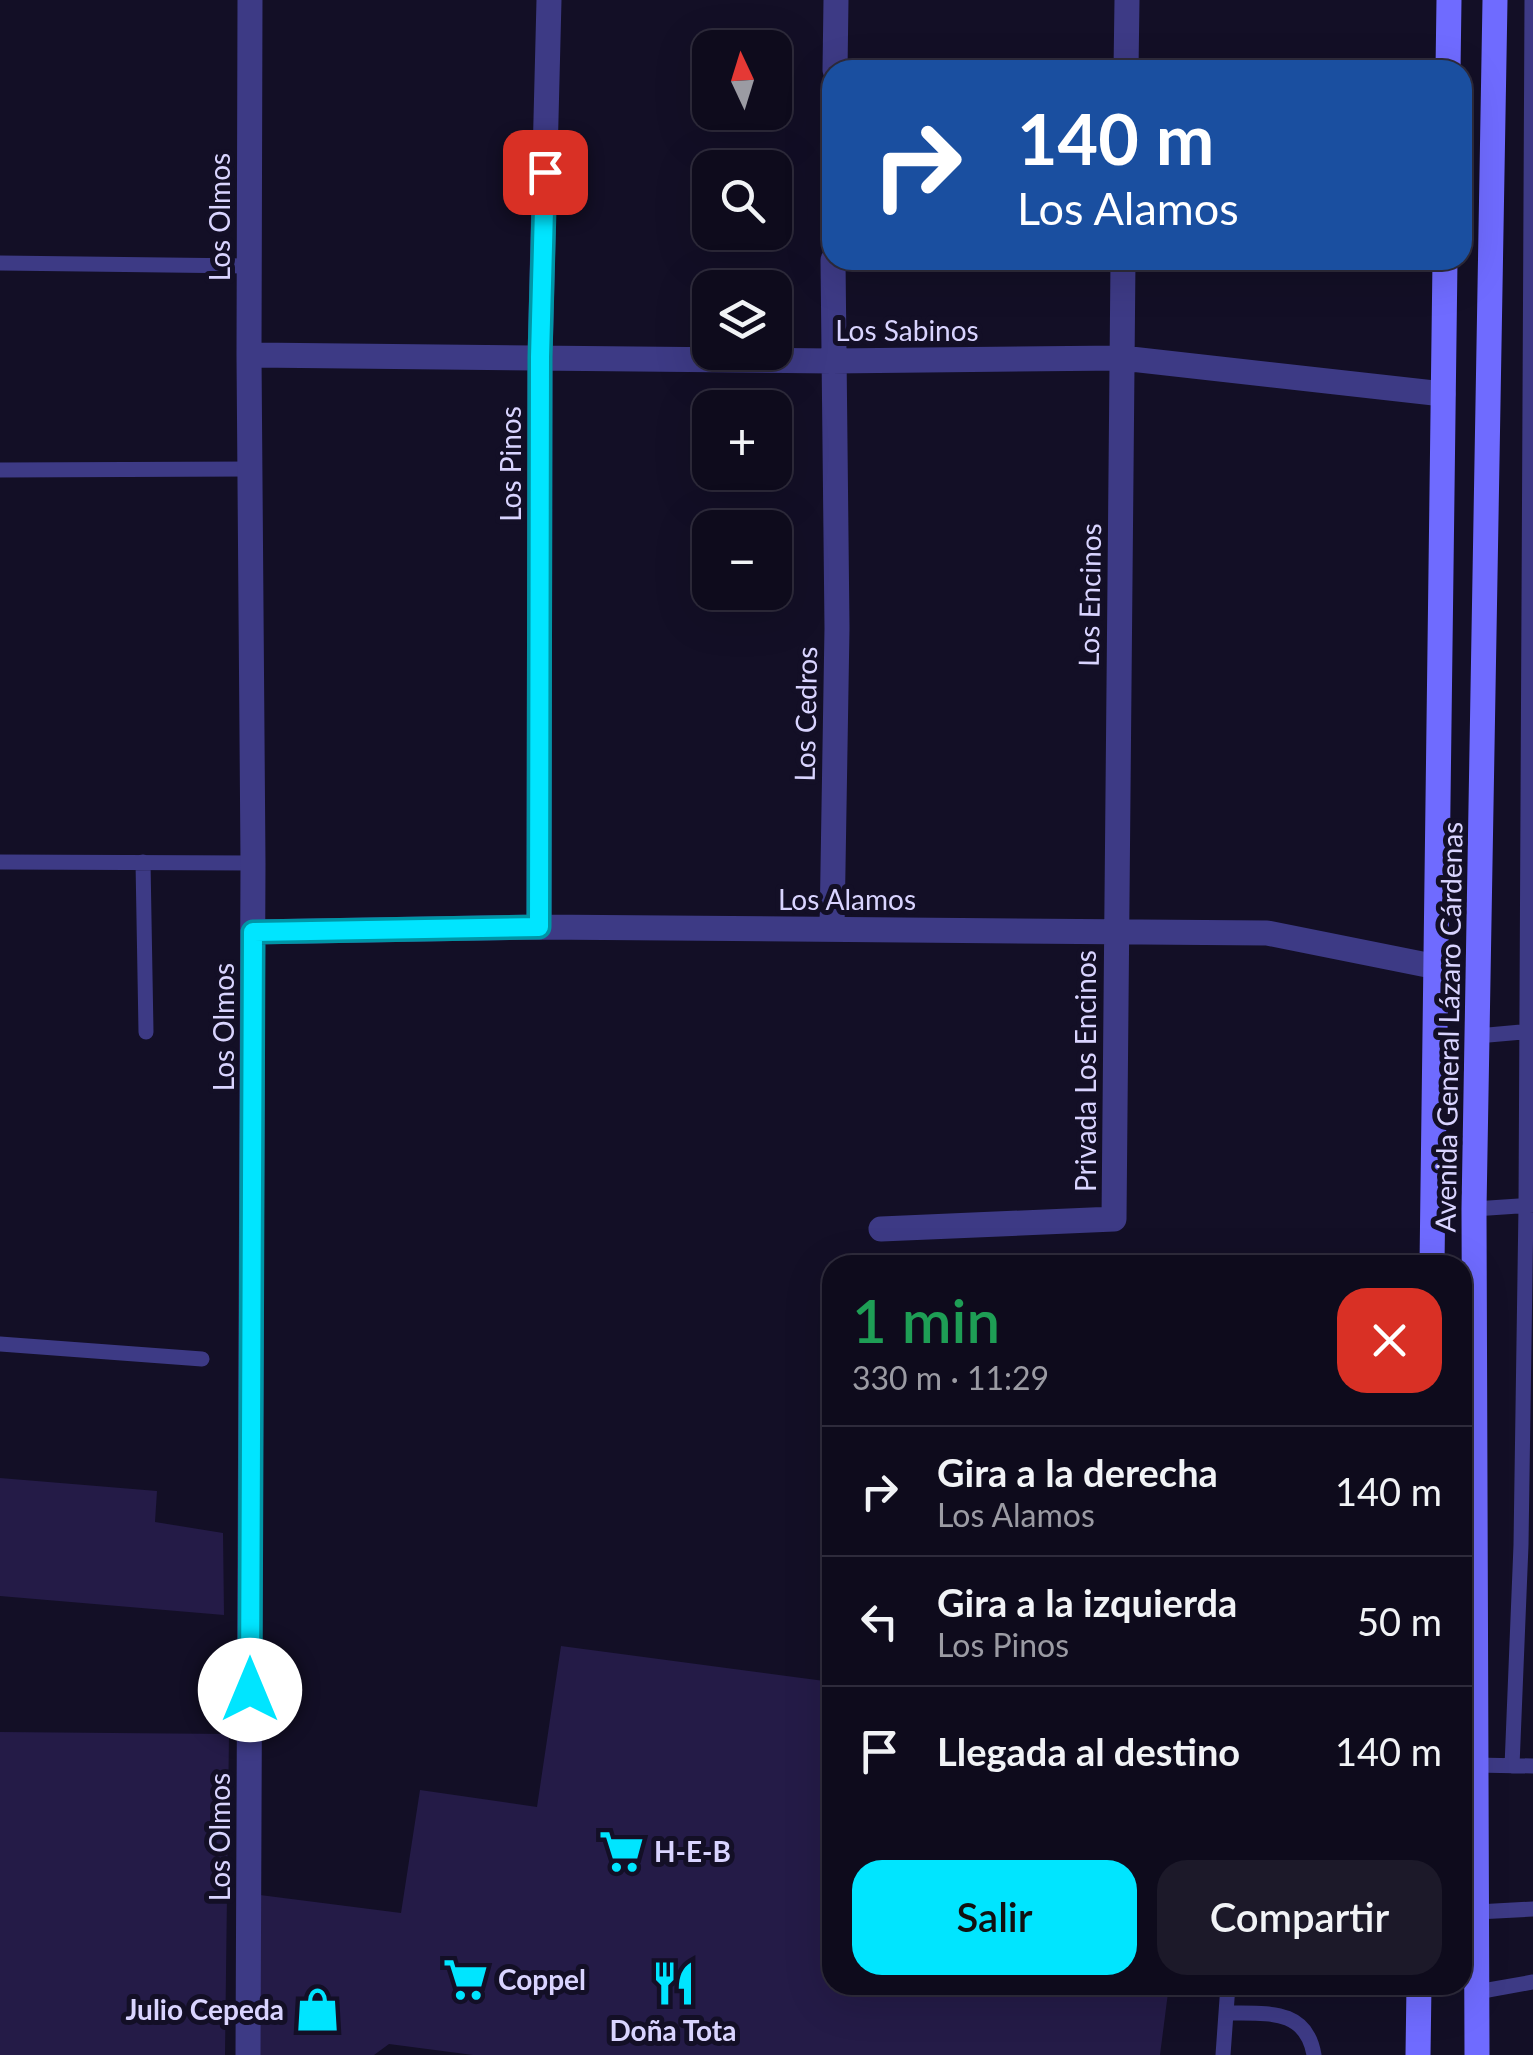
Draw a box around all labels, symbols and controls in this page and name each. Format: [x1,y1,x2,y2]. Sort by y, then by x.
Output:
north arrow [692,30,792,130]
map controls [692,30,792,610]
text: 140 m [1017,96,1214,180]
icon: right [852,100,982,230]
pin [503,130,588,215]
icon: arrive [518,145,573,200]
button: search [692,150,792,250]
street label: Los Olmos [202,153,236,281]
text: Los Alamos [1017,181,1239,235]
button: layers [692,270,792,370]
street label: Los Sabinos [835,313,979,347]
button: + [692,390,792,490]
street label: Los Pinos [493,406,527,522]
button: − [692,510,792,610]
street label: Los Encinos [1071,523,1107,667]
street label: Los Cedros [787,646,823,782]
street label: Avenida General Lázaro Cárdenas [1427,821,1469,1233]
street label: Los Alamos [778,882,916,916]
street label: Privada Los Encinos [1068,950,1102,1192]
street label: Los Olmos [206,963,240,1091]
text: 1 min [852,1284,1000,1356]
button: close [1337,1288,1442,1393]
text: 330 m · 11:29 [852,1358,1049,1397]
text: Gira a la derecha [937,1449,1218,1495]
icon: right [852,1464,907,1519]
text: 140 m [1335,1468,1442,1514]
text: Los Alamos [937,1495,1095,1534]
text: Gira a la izquierda [937,1579,1237,1625]
icon: left [852,1594,907,1649]
text: 50 m [1357,1598,1442,1644]
text: Los Pinos [937,1625,1069,1664]
position arrow [198,1638,302,1742]
icon: arrive [852,1724,907,1779]
text: Llegada al destino [937,1728,1240,1774]
text: 140 m [1335,1728,1442,1774]
street label: Los Olmos [202,1773,236,1901]
supermarket icon: H-E-B [597,1827,645,1875]
place label: H-E-B [654,1834,731,1868]
button: Salir [852,1860,1137,1975]
button: Compartir [1157,1860,1442,1975]
supermarket icon: Coppel [441,1955,489,2003]
restaurant icon: Doña Tota [649,1960,697,2008]
place label: Coppel [498,1962,586,1996]
shop icon: Julio Cepeda [293,1985,341,2033]
place label: Julio Cepeda [125,1992,284,2026]
place label: Doña Tota [609,2013,737,2047]

